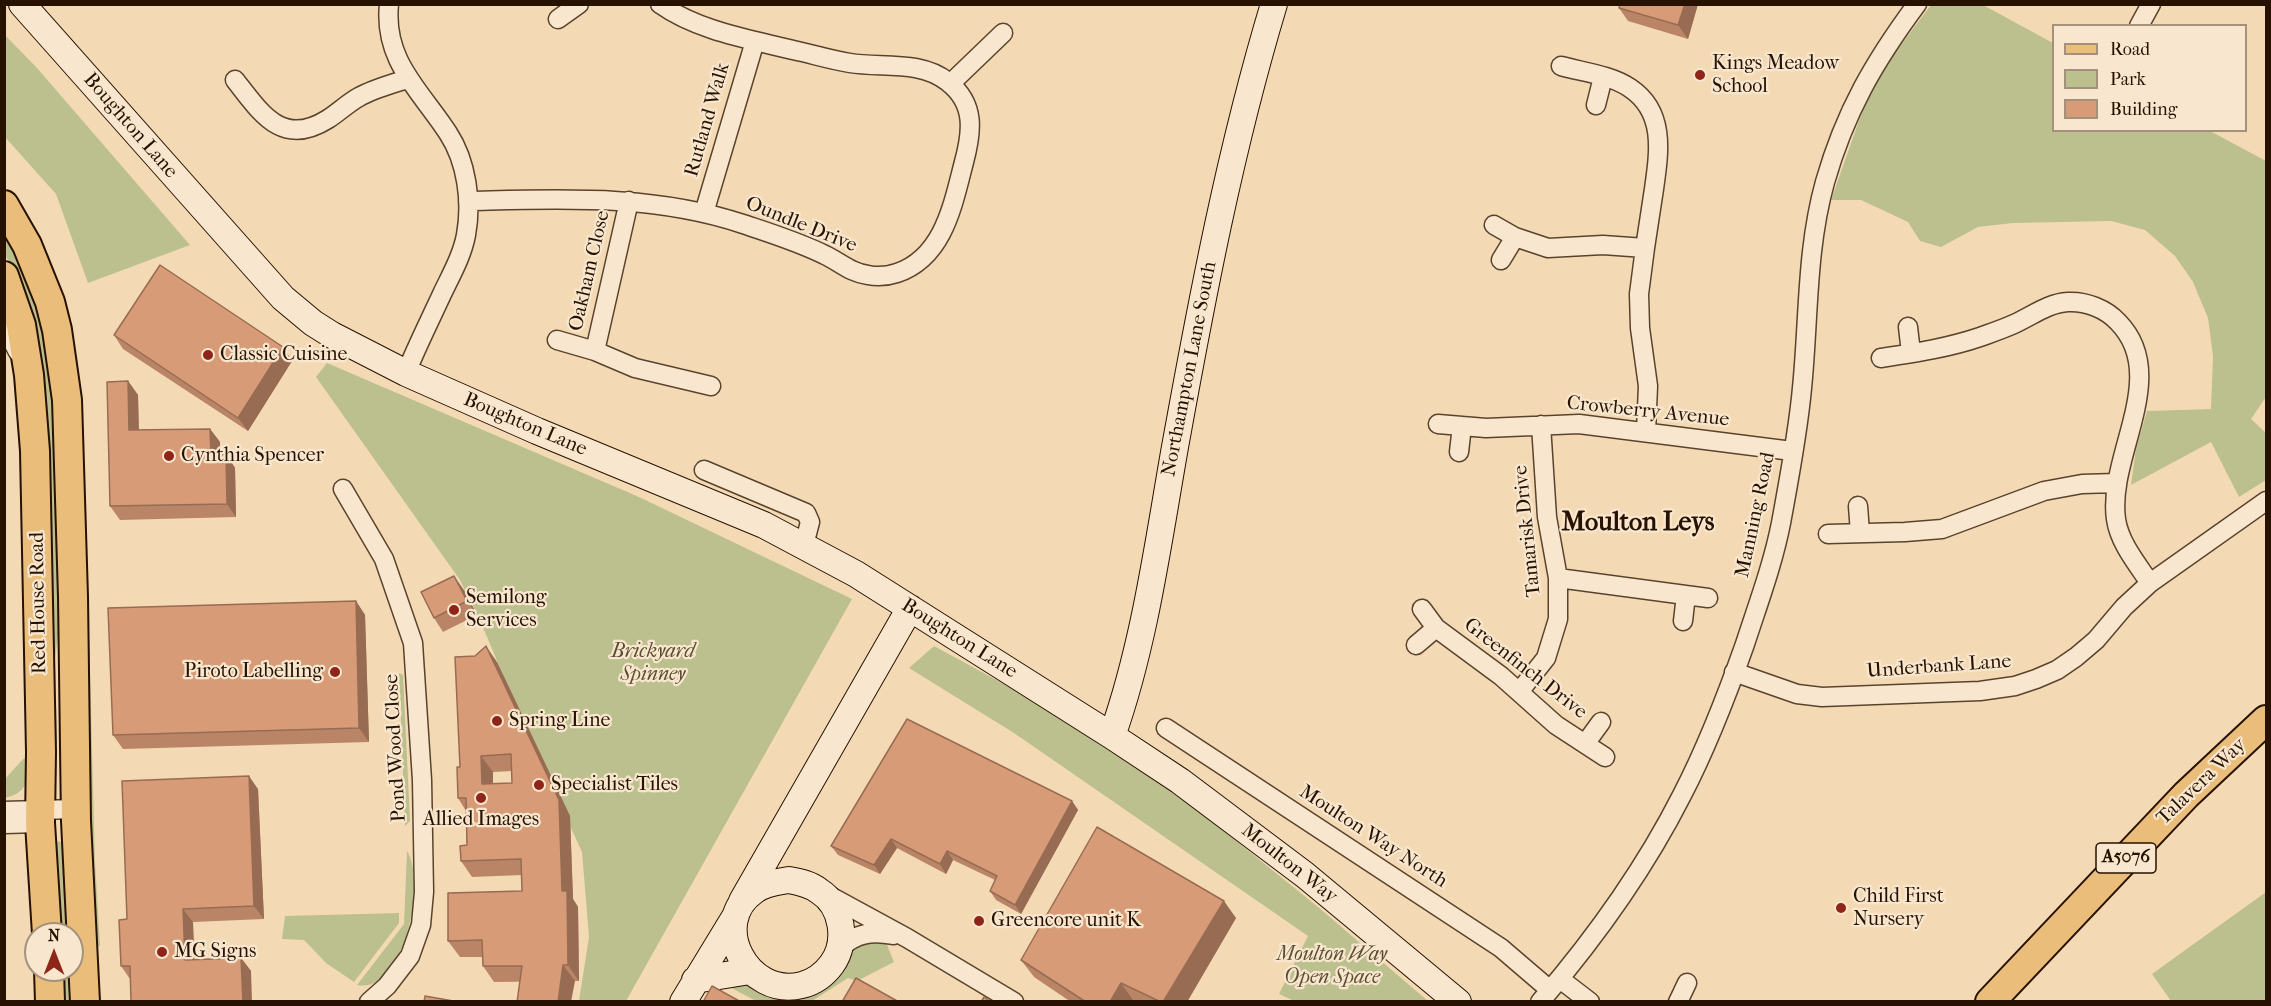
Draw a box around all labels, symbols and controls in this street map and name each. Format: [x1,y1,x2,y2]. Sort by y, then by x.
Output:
legend [2052,24,2247,132]
text: Road [2110,39,2150,60]
place label: Kings Meadow School [1712,52,1839,99]
street label: Rutland Walk [680,60,736,180]
street label: Boughton Lane [78,68,182,184]
marker: Kings Meadow School [1693,68,1707,82]
text: Park [2110,69,2146,90]
text: Building [2110,99,2177,120]
street label: Oundle Drive [742,192,860,258]
street label: Oakham Close [564,208,616,334]
street label: Northampton Lane South [1157,259,1223,479]
place label: Classic Cuisine [220,343,347,367]
marker: Classic Cuisine [201,348,215,362]
street label: Boughton Lane [460,388,590,462]
street label: Crowberry Avenue [1566,392,1730,432]
place label: Cynthia Spencer [181,444,324,468]
marker: Cynthia Spencer [162,449,176,463]
street label: Manning Road [1731,450,1781,580]
street label: Tamarisk Drive [1509,464,1547,598]
district label: Moulton Leys [1562,508,1714,540]
street label: Red House Road [26,532,52,674]
place label: Semilong Services [466,586,546,633]
street label: Boughton Lane [897,594,1021,684]
marker: Semilong Services [447,603,461,617]
street label: Greenfinch Drive [1459,613,1591,725]
park label: Brickyard Spinney [611,640,695,687]
street label: Underbank Lane [1866,650,2012,684]
place label: Piroto Labelling [184,660,323,684]
marker: Piroto Labelling [328,665,342,679]
street label: Pond Wood Close [380,673,412,823]
place label: Spring Line [509,709,610,733]
marker: Spring Line [490,714,504,728]
street label: Talavera Way [2152,733,2252,831]
place label: Specialist Tiles [551,773,678,797]
marker: Specialist Tiles [532,778,546,792]
street label: Moulton Way North [1294,780,1452,894]
marker: Allied Images [474,791,488,805]
place label: Allied Images [423,808,539,832]
street label: Moulton Way [1236,819,1342,909]
road number: A5076 [2096,843,2156,873]
place label: Child First Nursery [1853,885,1944,932]
marker: Child First Nursery [1834,901,1848,915]
place label: Greencore unit K [991,909,1141,933]
marker: Greencore unit K [972,914,986,928]
north arrow [24,922,84,982]
text: N [48,926,60,945]
place label: MG Signs [174,940,256,964]
park label: Moulton Way Open Space [1277,943,1387,990]
marker: MG Signs [155,945,169,959]

